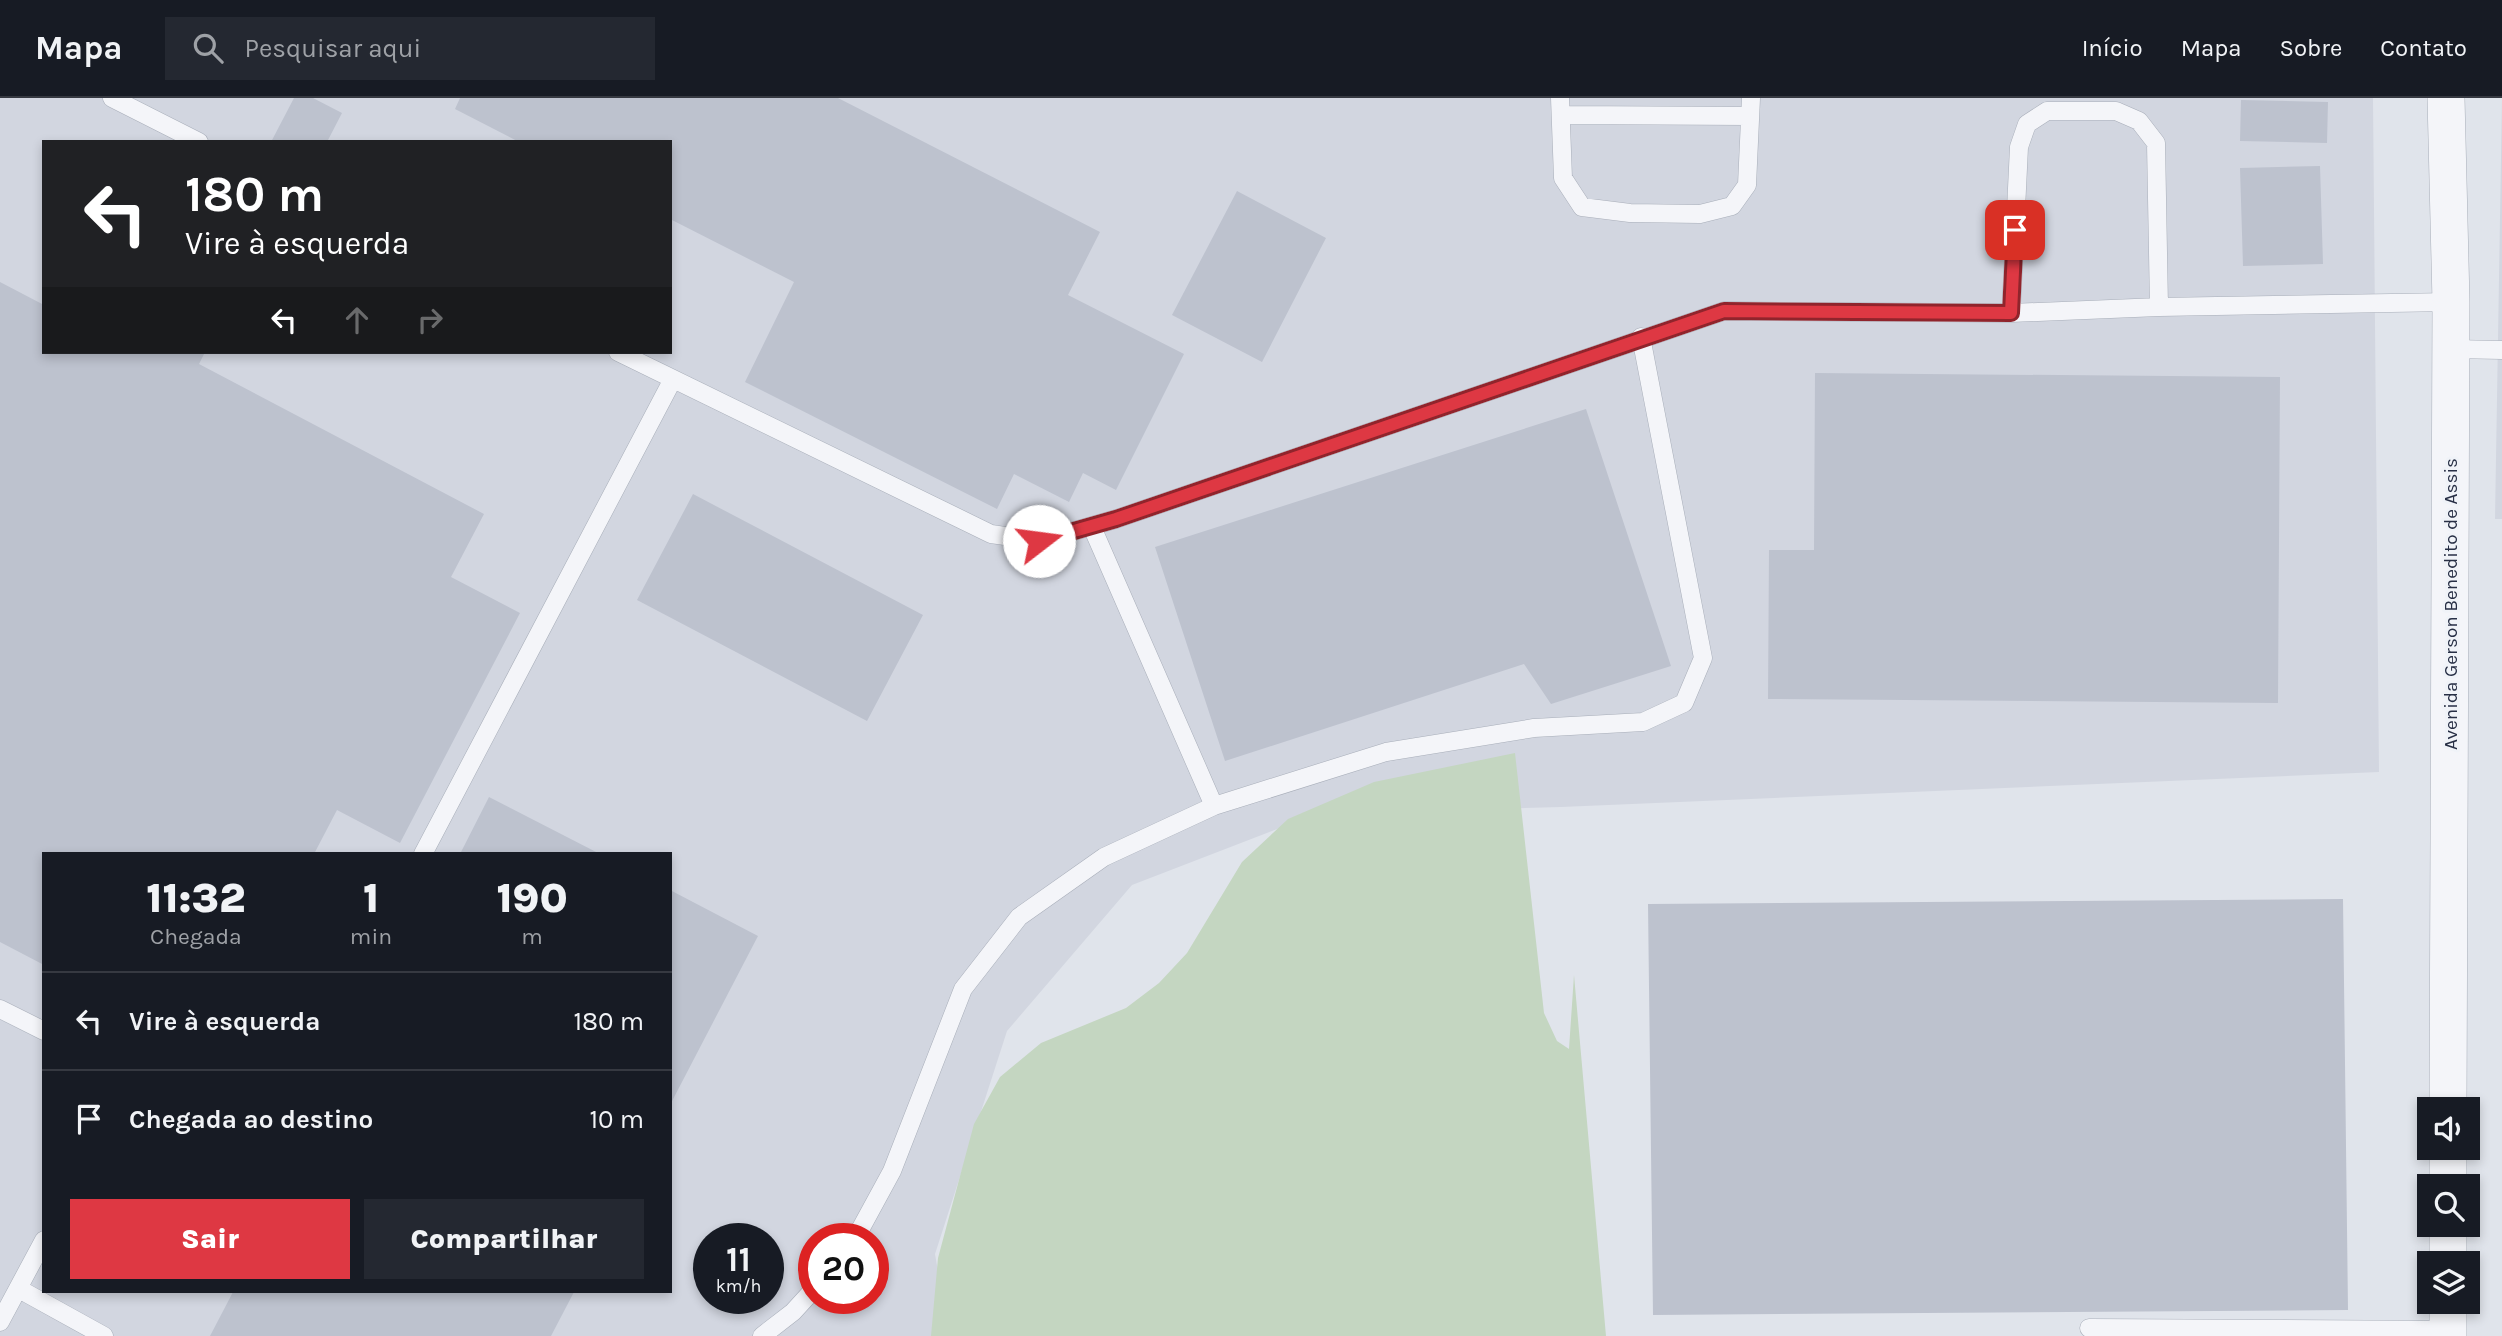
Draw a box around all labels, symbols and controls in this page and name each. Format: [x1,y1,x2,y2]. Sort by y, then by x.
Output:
search box [165,17,655,80]
text: Mapa [35,29,123,67]
icon: search [189,29,227,67]
text: Pesquisar aqui [245,33,421,64]
text: Início [2082,34,2143,62]
text: Mapa [2181,34,2241,62]
text: Sobre [2279,34,2342,62]
text: Contato [2380,34,2467,62]
text: 180 m [185,166,324,223]
icon: left [70,168,161,259]
pin [1985,200,2045,260]
icon: arrive [1996,211,2034,249]
text: Vire à esquerda [185,225,409,262]
icon: left [265,301,303,339]
icon: ahead [338,301,376,339]
icon: right [411,301,449,339]
street label: Avenida Gerson Benedito de Assis [2440,458,2462,750]
position arrow [1002,504,1076,578]
text: 11:32 [146,873,246,923]
text: 1 [363,873,379,923]
text: 190 [496,873,568,923]
text: Chegada [150,923,242,950]
text: min [350,923,392,950]
text: m [521,923,543,950]
icon: left [70,1002,108,1040]
text: Vire à esquerda [129,1006,320,1037]
text: 180 m [574,1006,644,1037]
map controls [2417,1097,2480,1314]
button: sound [2417,1097,2480,1160]
icon: arrive [70,1100,108,1138]
text: Chegada ao destino [129,1104,373,1135]
text: 10 m [589,1104,644,1135]
button: search [2417,1174,2480,1237]
button: Sair [70,1199,350,1279]
button: Compartilhar [364,1199,644,1279]
speed limit sign: 20 [798,1223,889,1314]
text: 11 [726,1239,751,1280]
button: layers [2417,1251,2480,1314]
text: km/h [716,1275,761,1297]

